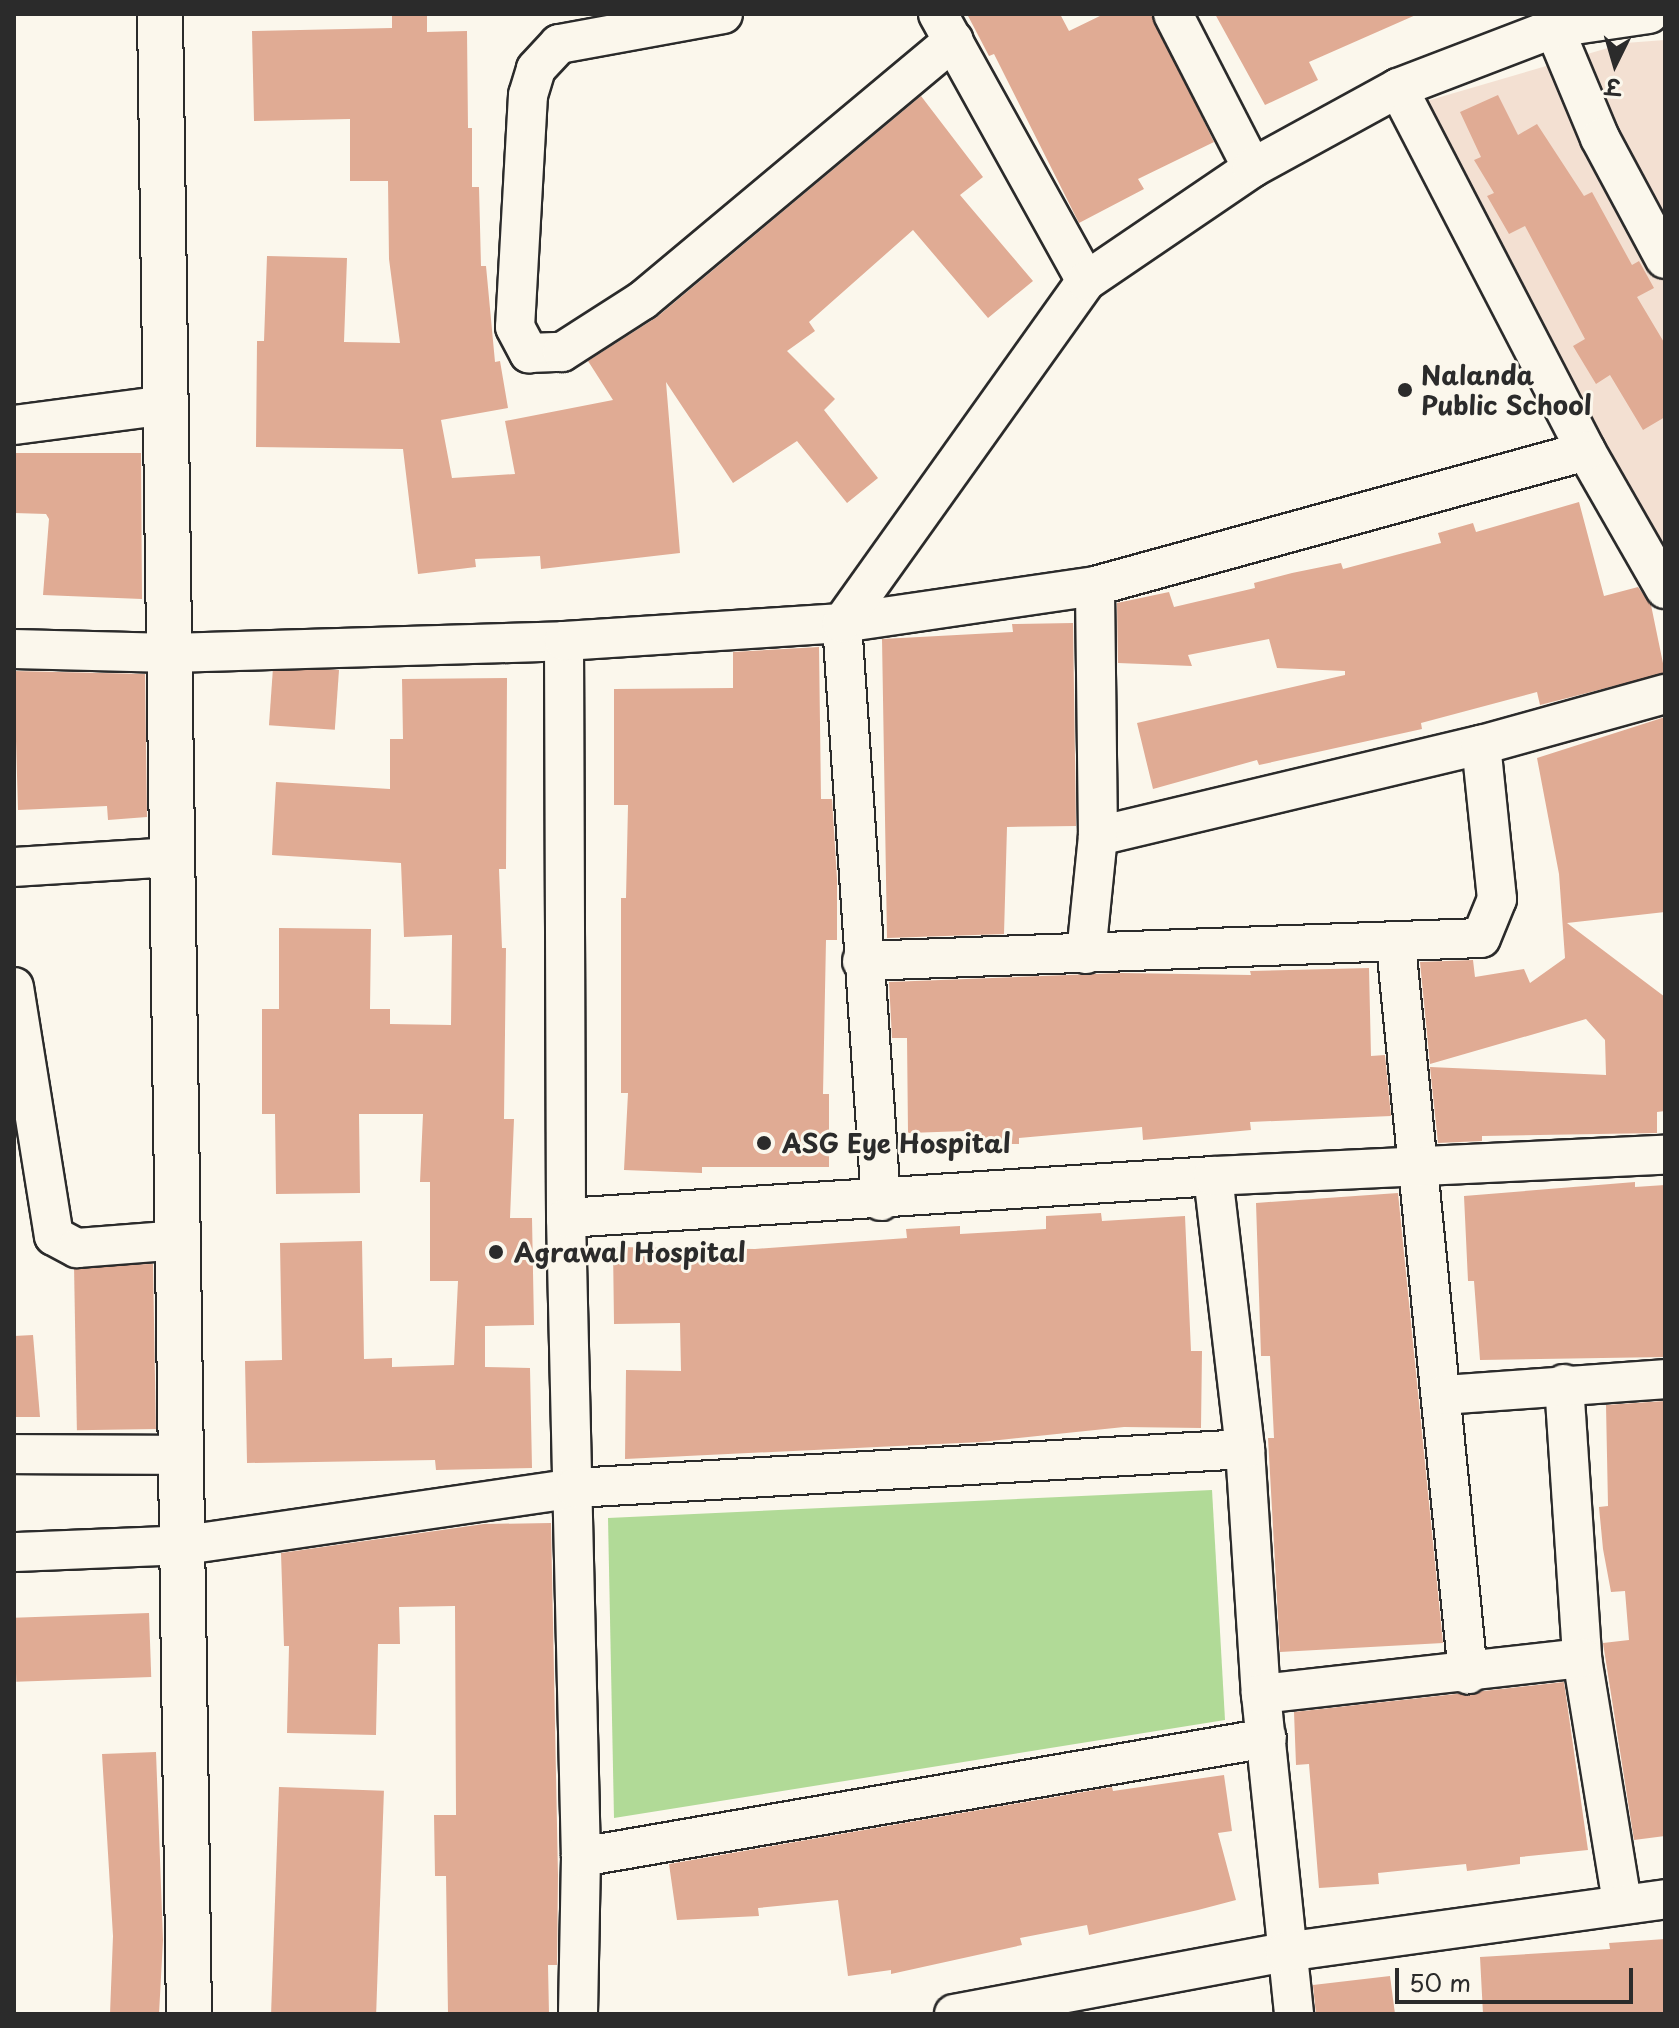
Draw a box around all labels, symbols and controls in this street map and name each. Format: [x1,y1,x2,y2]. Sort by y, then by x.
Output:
north arrow [1575,24,1655,104]
text: उ [1604,71,1622,105]
place label: Nalanda Public School [1421,359,1593,420]
marker: Nalanda Public School [1396,381,1414,399]
place label: ASG Eye Hospital [782,1127,1013,1159]
marker: ASG Eye Hospital [753,1132,775,1154]
place label: Agrawal Hospital [514,1236,746,1268]
marker: Agrawal Hospital [485,1241,507,1263]
scale bar [1399,1952,1637,2002]
text: 50 m [1409,1964,1471,2000]

